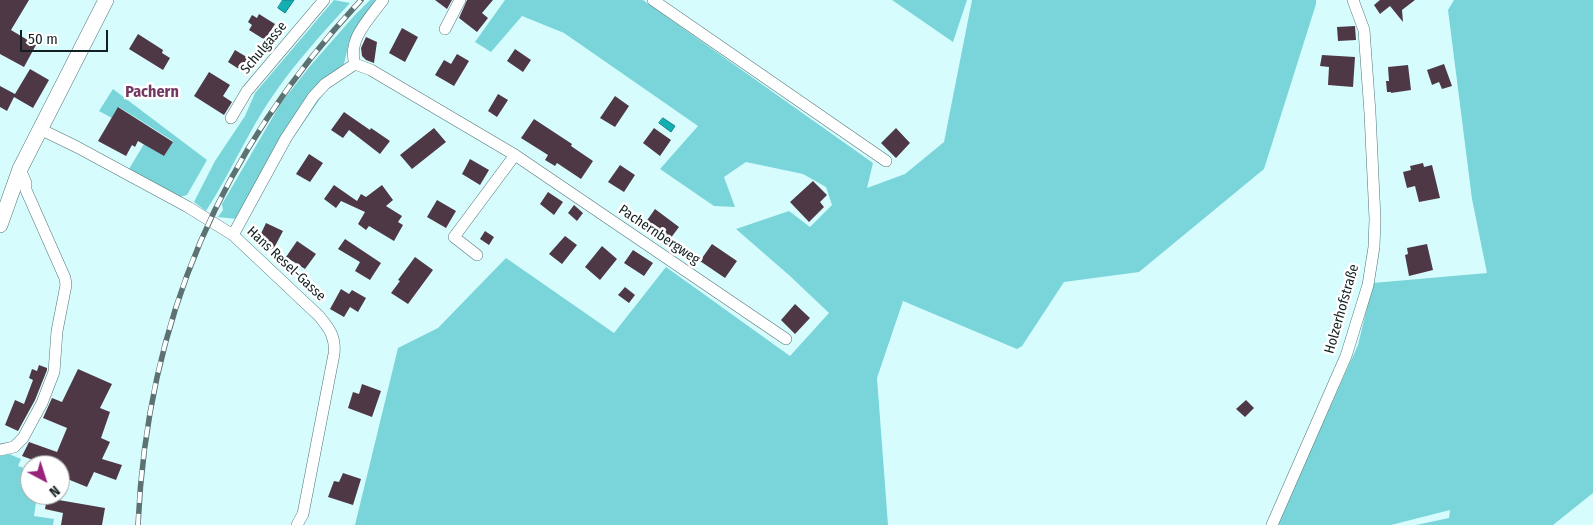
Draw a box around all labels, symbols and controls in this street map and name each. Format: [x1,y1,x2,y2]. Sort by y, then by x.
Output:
street label: Schulgasse [237,18,291,78]
scale bar [22,20,110,52]
text: 50 m [28,30,58,48]
district label: Pachern [125,83,179,103]
street label: Pachernbergweg [615,202,703,268]
street label: Hans Resel-Gasse [243,223,329,305]
street label: Holzerhofstraße [1321,262,1363,356]
north arrow [20,455,70,505]
text: N [46,482,63,500]

